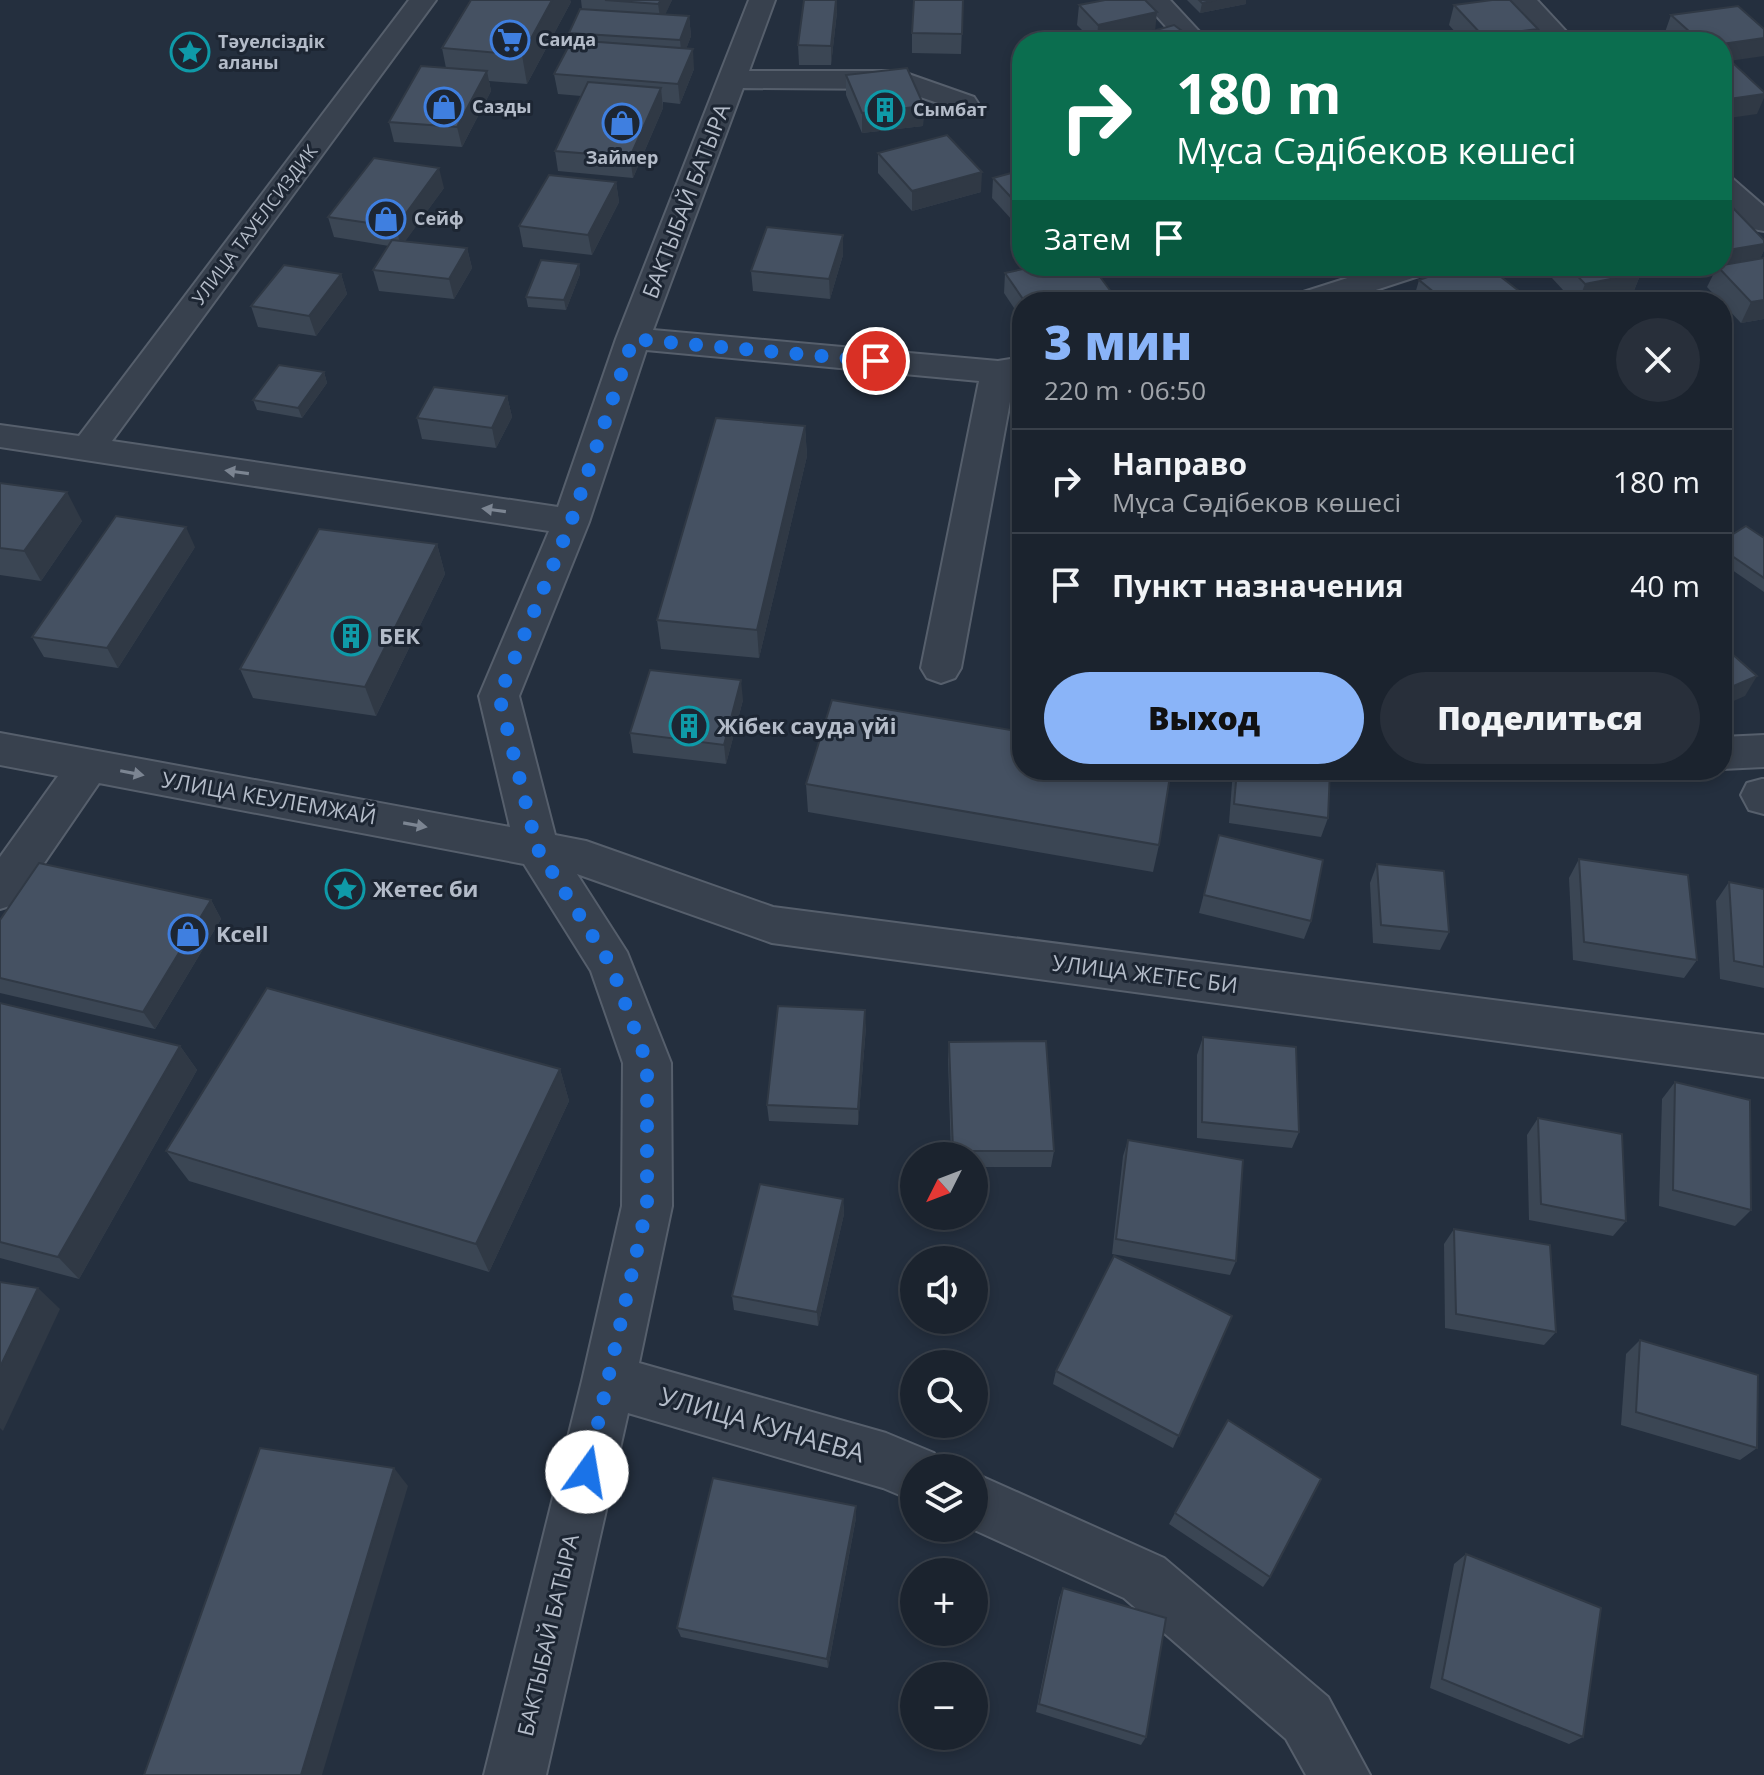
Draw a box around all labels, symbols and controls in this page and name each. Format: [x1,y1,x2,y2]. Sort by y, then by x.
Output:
supermarket icon: Саида [489,19,531,61]
place label: Саида [538,27,596,51]
place label: Тәуелсіздік аланы [218,29,326,74]
place icon: Тәуелсіздік аланы [169,31,211,73]
text: 180 m [1176,54,1342,130]
icon: right [1044,64,1148,168]
shop icon: Сазды [423,86,465,128]
building icon: Сымбат [864,89,906,131]
place label: Сазды [472,94,532,118]
place label: Сымбат [913,97,987,121]
street label: БАКТЫБАЙ БАТЫРА [634,99,736,302]
shop icon: Займер [601,102,643,144]
text: Мұса Сәдібеков көшесі [1176,126,1576,175]
street label: УЛИЦА ТАУЕЛСИЗДИК [186,140,322,309]
place label: Займер [586,145,658,169]
shop icon: Сейф [365,198,407,240]
place label: Сейф [414,206,464,230]
icon: arrive [1147,216,1191,260]
text: Затем [1044,218,1131,259]
text: 3 мин [1044,309,1192,374]
button: close [1616,318,1700,402]
pin [842,327,910,395]
icon: arrive [854,339,898,383]
text: 220 m · 06:50 [1044,372,1206,408]
text: Направо [1112,443,1247,484]
icon: right [1044,459,1088,503]
text: 180 m [1613,461,1700,502]
one-way arrow [224,465,249,478]
text: Мұса Сәдібеков көшесі [1112,484,1401,520]
one-way arrow [481,503,506,516]
icon: arrive [1044,563,1088,607]
text: Пункт назначения [1112,565,1404,606]
text: 40 m [1630,565,1700,606]
building icon: БЕК [330,615,372,657]
place label: БЕК [379,620,420,650]
button: Выход [1044,672,1364,764]
button: Поделиться [1380,672,1700,764]
building icon: Жібек сауда үйі [668,705,710,747]
place label: Жібек сауда үйі [717,710,896,740]
street label: УЛИЦА КЕУЛЕМЖАЙ [159,763,379,831]
one-way arrow [120,767,145,780]
one-way arrow [403,820,428,832]
place icon: Жетес би [324,868,366,910]
place label: Жетес би [373,873,478,903]
shop icon: Kcell [167,913,209,955]
place label: Kcell [216,918,268,948]
street label: УЛИЦА ЖЕТЕС БИ [1051,947,1239,999]
north arrow [900,1142,988,1230]
map controls [900,1142,988,1750]
button: sound [900,1246,988,1334]
button: search [900,1350,988,1438]
street label: УЛИЦА КУНАЕВА [656,1378,870,1471]
position arrow [545,1430,629,1514]
button: layers [900,1454,988,1542]
street label: БАКТЫБАЙ БАТЫРА [509,1531,585,1739]
button: + [900,1558,988,1646]
button: − [900,1662,988,1750]

